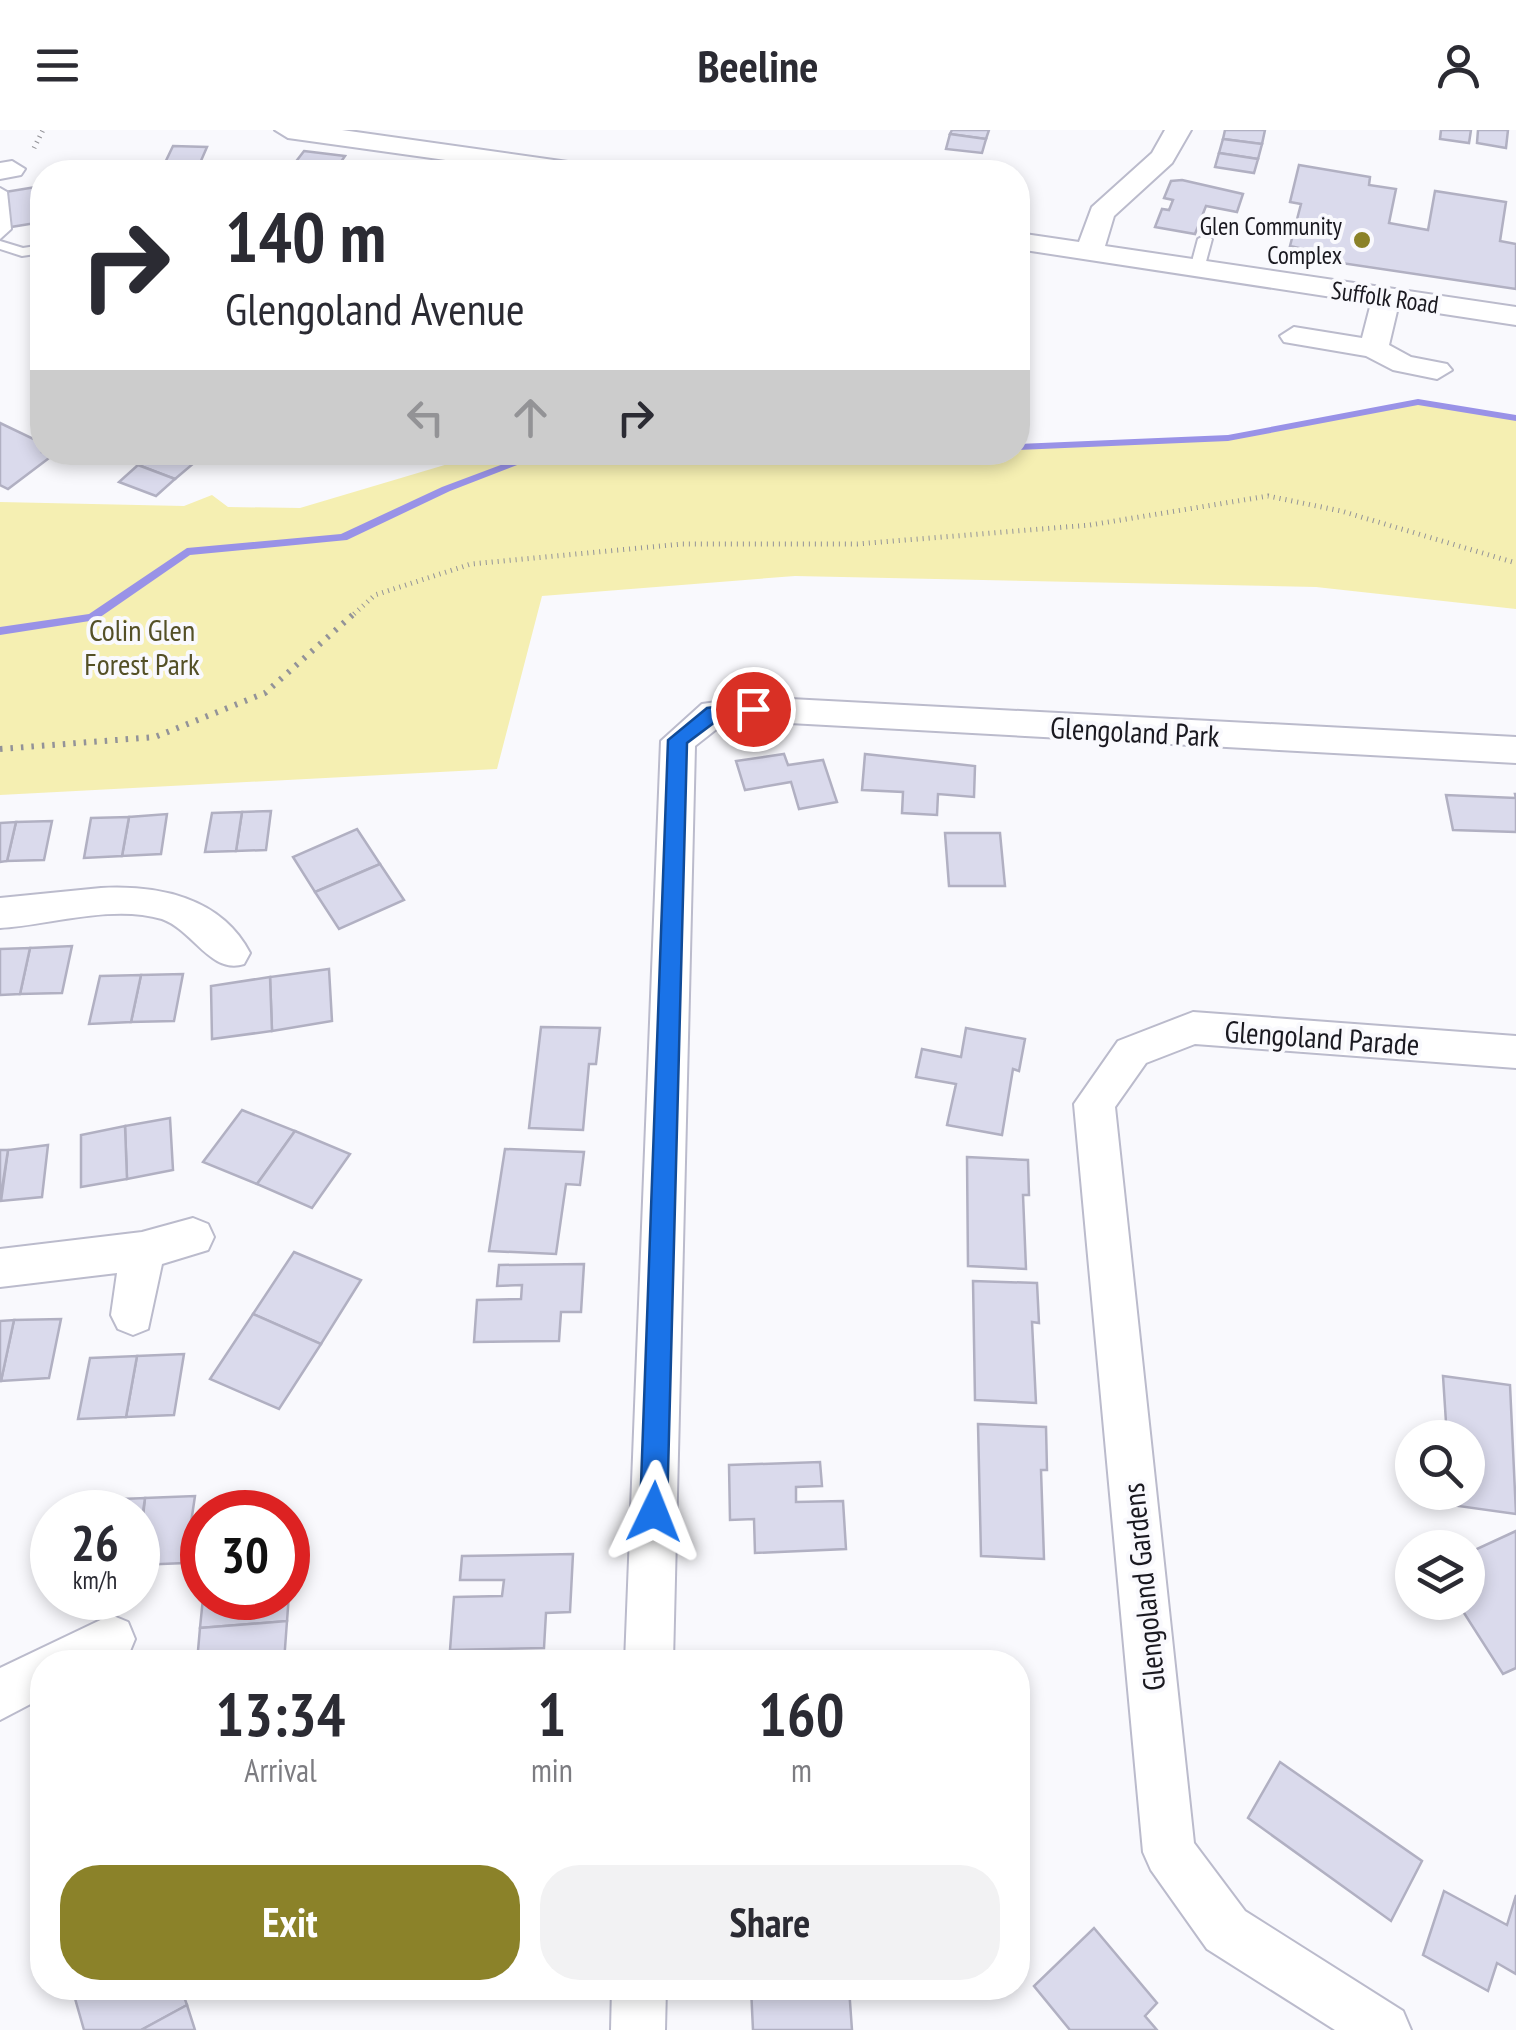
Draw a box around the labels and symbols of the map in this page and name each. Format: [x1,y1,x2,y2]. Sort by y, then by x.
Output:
place label: Glen Community Complex [1200,210,1343,271]
marker: Glen Community Complex [1351,229,1373,251]
street label: Suffolk Road [1329,274,1441,320]
park label: Colin Glen Forest Park [84,610,200,683]
pin [711,667,796,752]
street label: Glengoland Park [1049,707,1221,755]
street label: Glengoland Parade [1223,1011,1421,1063]
position arrow [602,1460,706,1564]
street label: Glengoland Gardens [1113,1481,1173,1693]
speed limit sign: 30 [180,1490,310,1620]

